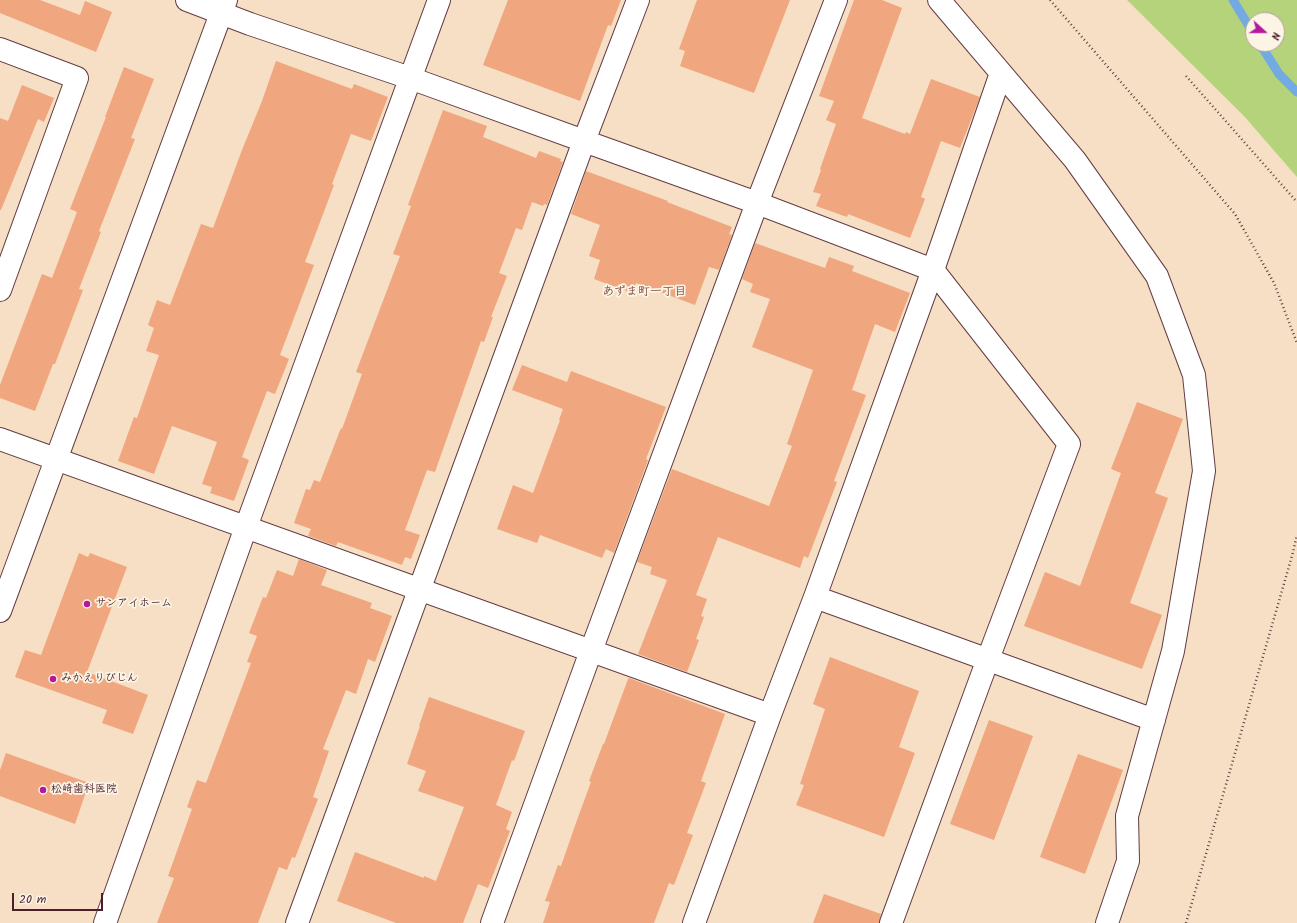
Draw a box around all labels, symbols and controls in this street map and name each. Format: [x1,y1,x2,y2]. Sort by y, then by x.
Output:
north arrow [1245,12,1285,52]
text: N [1266,29,1285,42]
district label: あずま町一丁目 [602,286,686,300]
place label: サンアイホーム [95,597,172,611]
marker: サンアイホーム [82,599,92,609]
place label: みかえりびじん [61,672,138,686]
marker: みかえりびじん [48,674,58,684]
place label: 松崎歯科医院 [51,783,117,797]
marker: 松崎歯科医院 [38,785,48,795]
scale bar [14,885,105,911]
text: 20 m [19,890,46,909]

